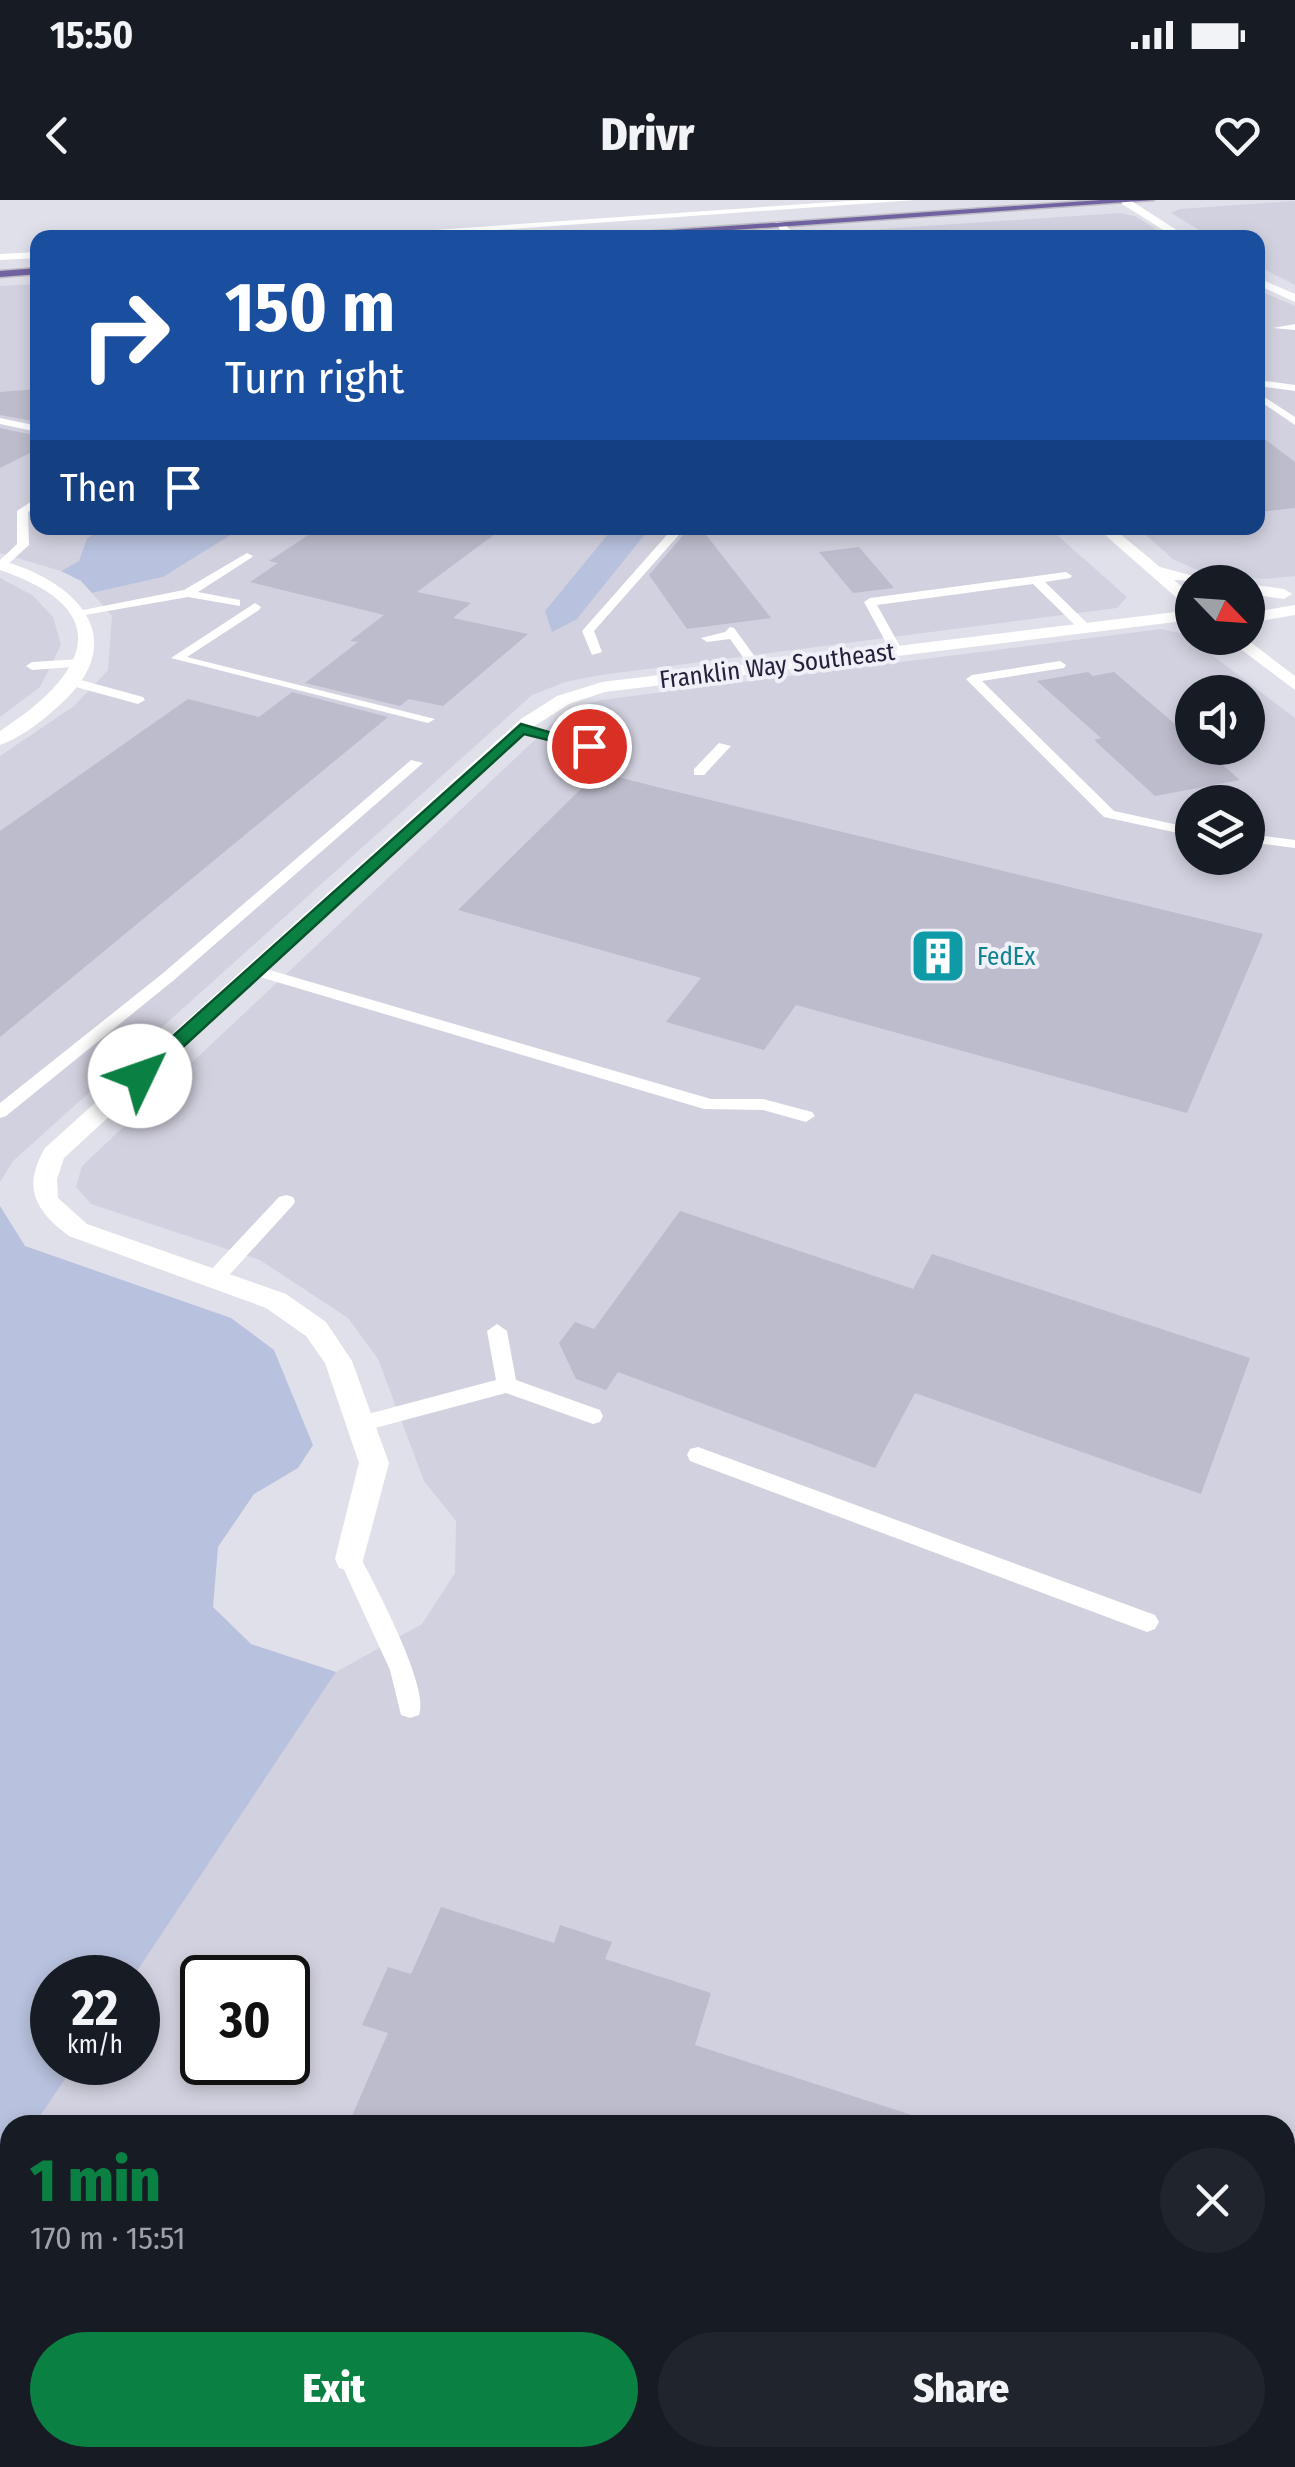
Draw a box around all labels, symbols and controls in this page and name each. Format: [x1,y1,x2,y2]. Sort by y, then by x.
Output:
text: 15:50 [50,12,133,58]
icon: back [30,108,85,163]
text: Drivr [601,108,694,162]
icon: heart [1210,108,1265,163]
text: 150 m [225,266,395,350]
icon: right [60,270,190,400]
text: Turn right [225,351,404,405]
icon: arrive [156,460,211,515]
text: Then [60,465,136,511]
north arrow [1175,565,1265,655]
map controls [1175,565,1265,875]
street label: Franklin Way Southeast [658,637,897,695]
button: sound [1175,675,1265,765]
pin [547,704,632,789]
icon: arrive [562,719,617,774]
button: layers [1175,785,1265,875]
building icon: FedEx [908,926,968,986]
place label: FedEx [977,942,1036,972]
position arrow [88,1024,192,1128]
speed limit sign: 30 [180,1955,310,2085]
text: 22 [72,1978,118,2038]
text: km/h [67,2030,123,2060]
text: 1 min [30,2145,161,2217]
button: close [1160,2148,1265,2253]
text: 170 m · 15:51 [30,2219,185,2257]
button: Exit [30,2332,638,2447]
button: Share [658,2332,1265,2447]

